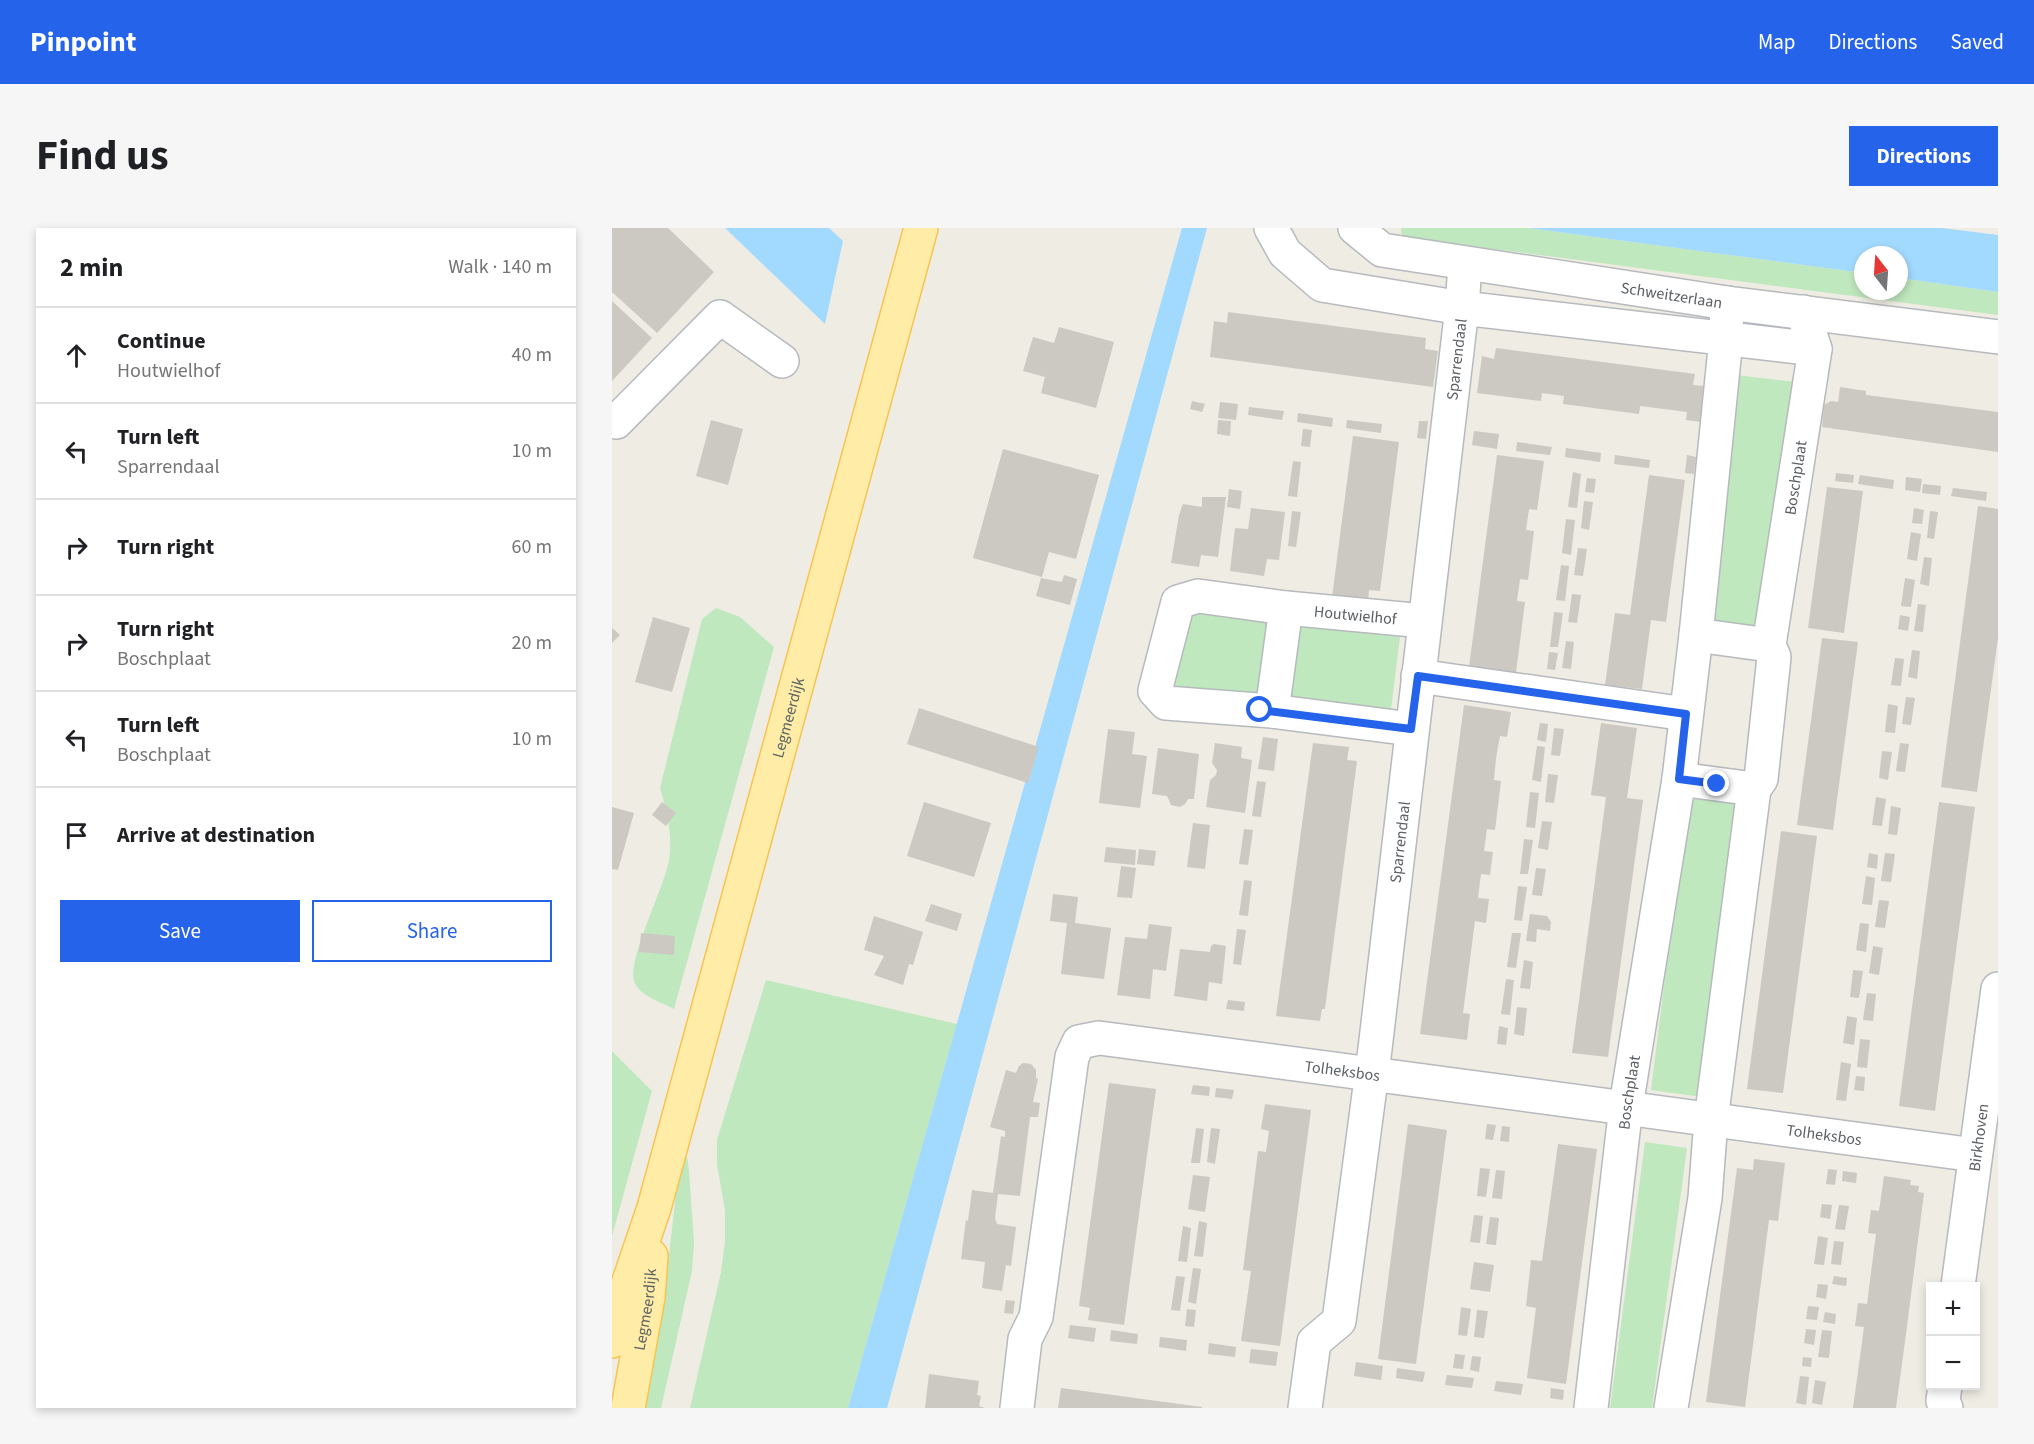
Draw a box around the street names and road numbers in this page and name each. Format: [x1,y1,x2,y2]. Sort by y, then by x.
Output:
street label: Schweitzerlaan [1619,277,1724,314]
street label: Sparrendaal [1441,317,1473,402]
street label: Boschplaat [1779,438,1813,517]
street label: Houtwielhof [1313,601,1399,630]
street label: Legmeerdijk [767,675,810,760]
street label: Sparrendaal [1385,800,1416,884]
street label: Boschplaat [1613,1053,1646,1131]
street label: Tolheksbos [1303,1055,1382,1087]
street label: Birkhoven [1964,1102,1994,1173]
street label: Tolheksbos [1785,1119,1863,1151]
street label: Legmeerdijk [629,1268,662,1352]

